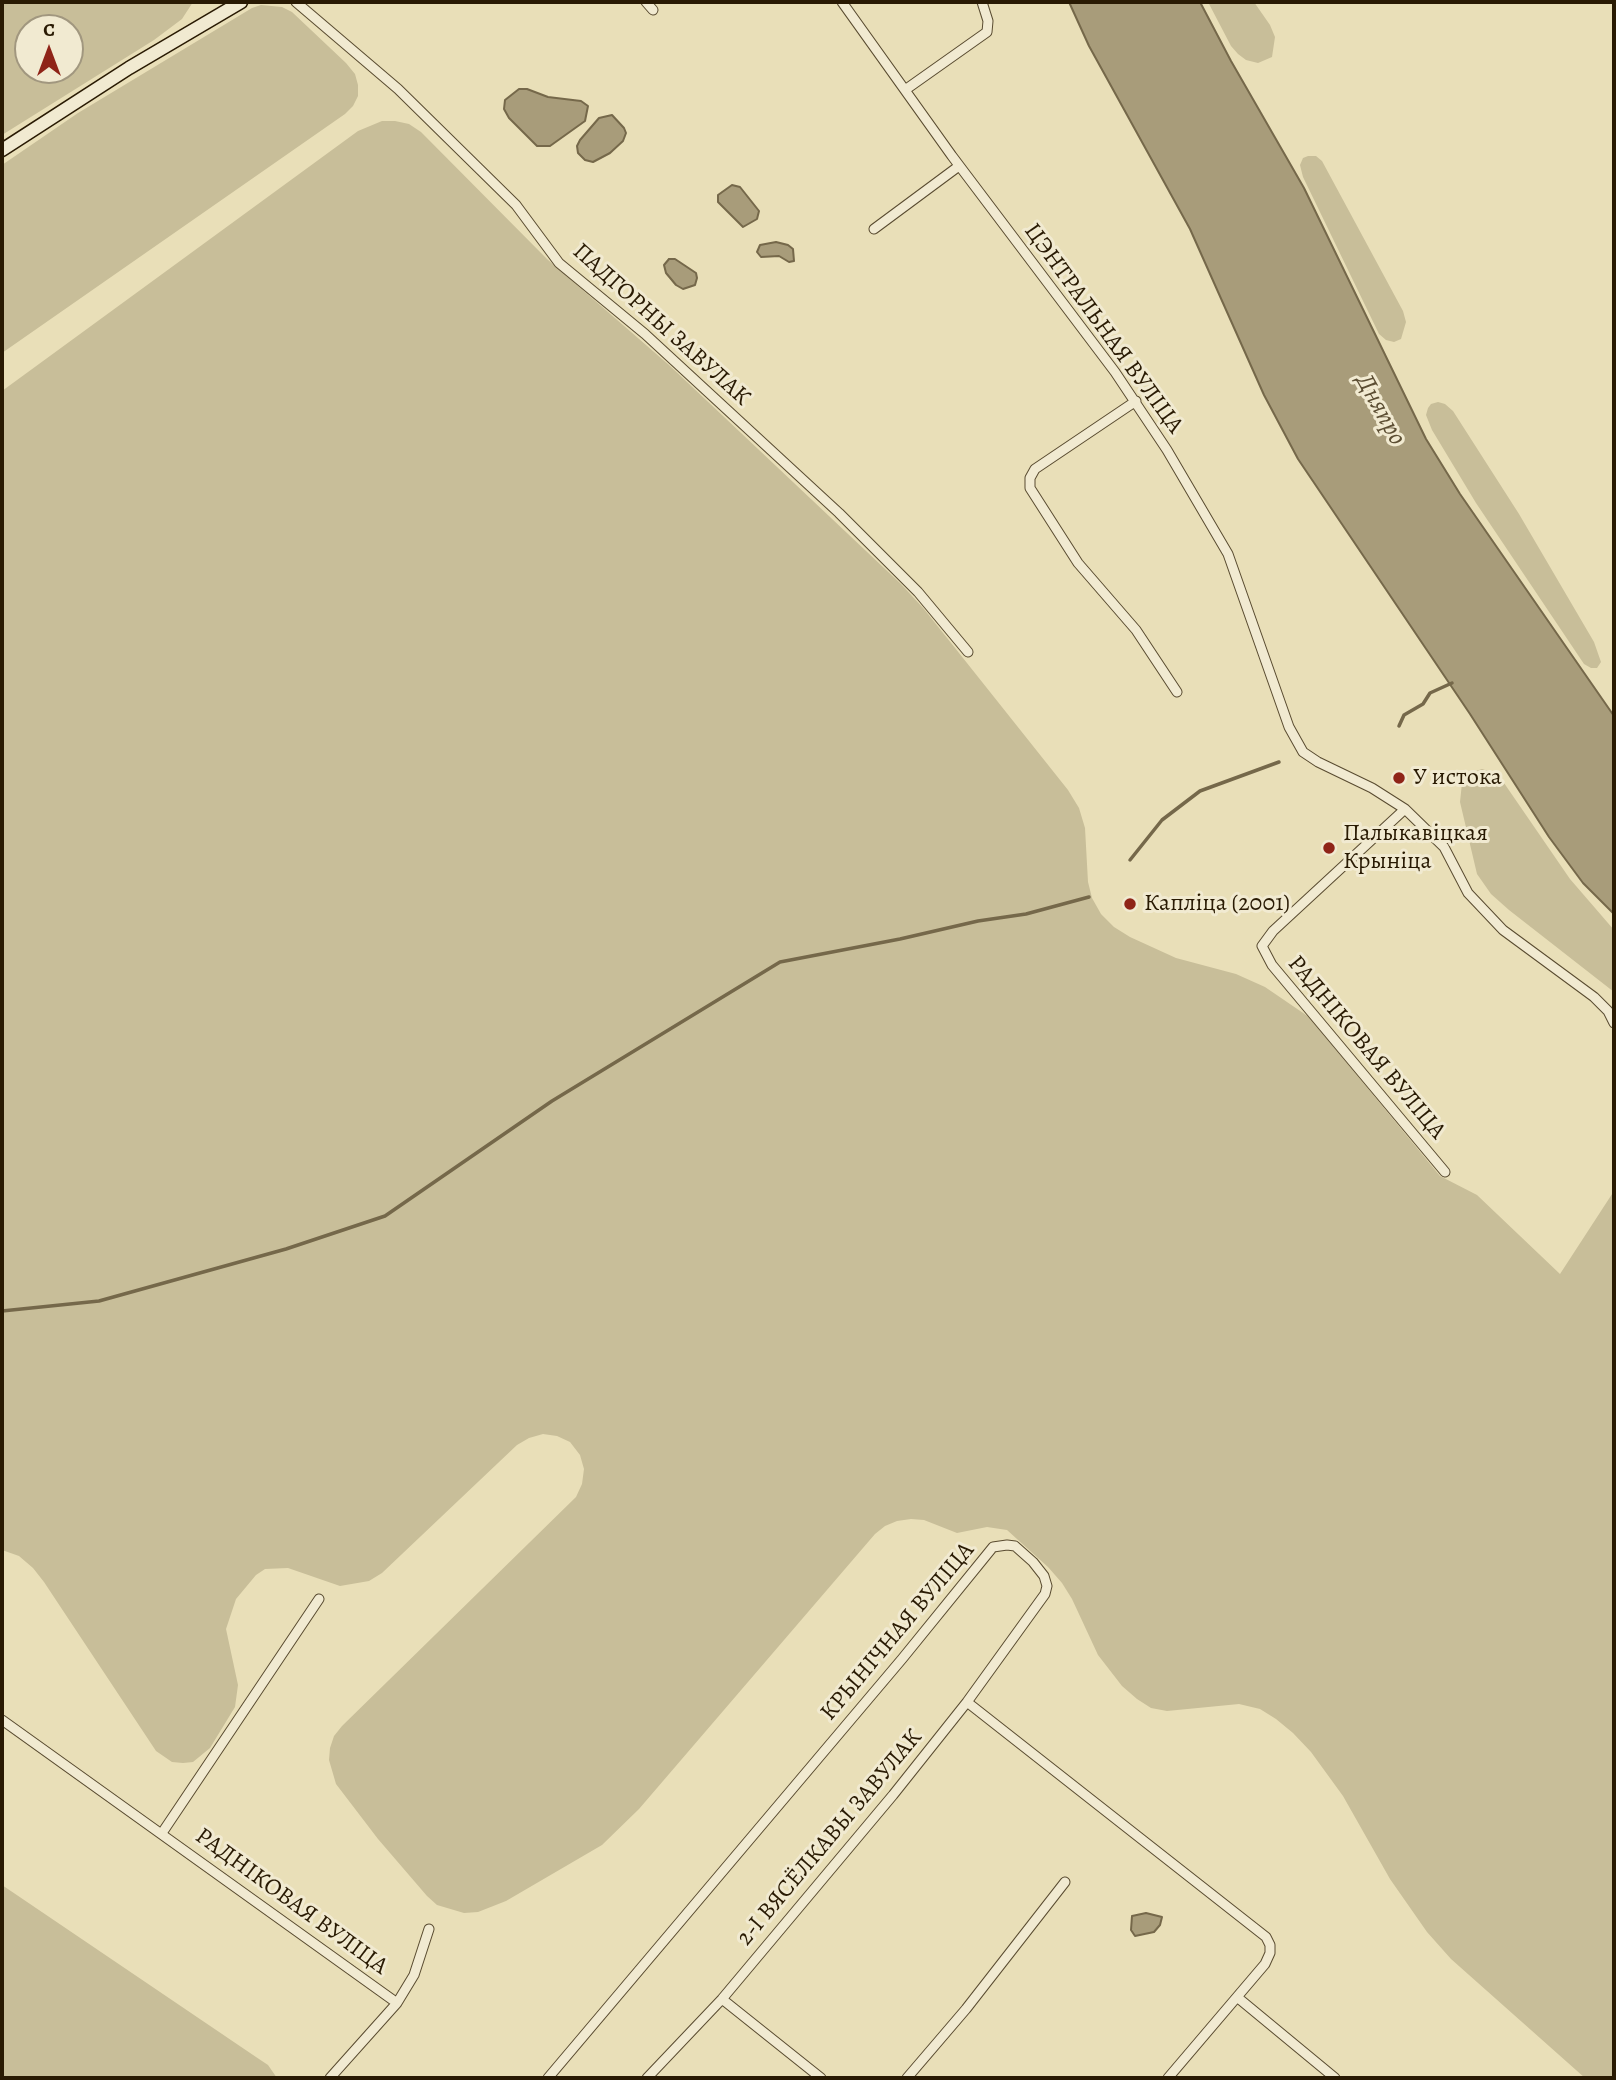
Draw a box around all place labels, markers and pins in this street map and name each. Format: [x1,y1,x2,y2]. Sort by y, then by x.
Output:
place label: У истока [1413,764,1502,792]
marker: У истока [1391,770,1407,786]
place label: Палыкавіцкая Крыніца [1343,820,1488,876]
marker: Палыкавіцкая Крыніца [1321,840,1337,856]
place label: Капліца (2001) [1144,890,1290,918]
marker: Капліца (2001) [1122,896,1138,912]

